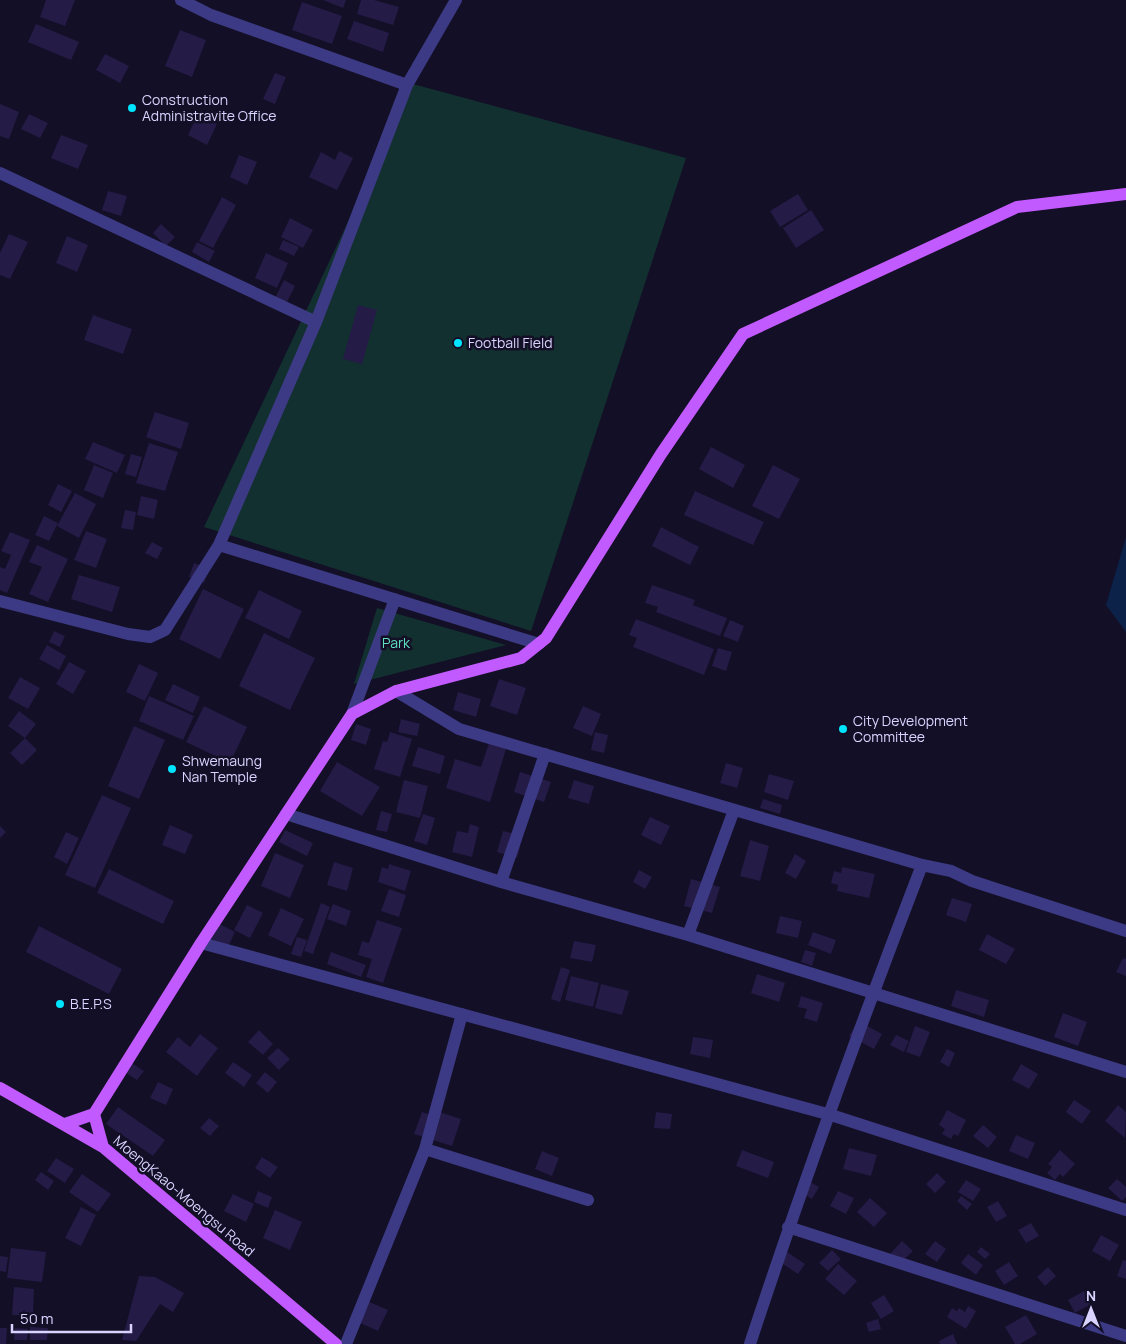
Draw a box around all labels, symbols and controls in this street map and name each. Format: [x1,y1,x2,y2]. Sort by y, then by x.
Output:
place label: Construction Administravite Office [142,90,276,125]
marker: Construction Administravite Office [126,102,138,114]
place label: Football Field [468,333,552,352]
marker: Football Field [452,337,464,349]
park label: Park [382,633,411,652]
place label: City Development Committee [853,711,968,746]
marker: City Development Committee [837,723,849,735]
place label: Shwemaung Nan Temple [182,751,262,786]
marker: Shwemaung Nan Temple [166,763,178,775]
place label: B.E.P.S [70,994,112,1013]
marker: B.E.P.S [54,998,66,1010]
street label: MoengKaao-Moengsu Road [110,1131,259,1260]
north arrow [1066,1284,1116,1334]
text: N [1086,1286,1096,1305]
scale bar [12,1302,131,1334]
text: 50 m [20,1308,54,1329]

